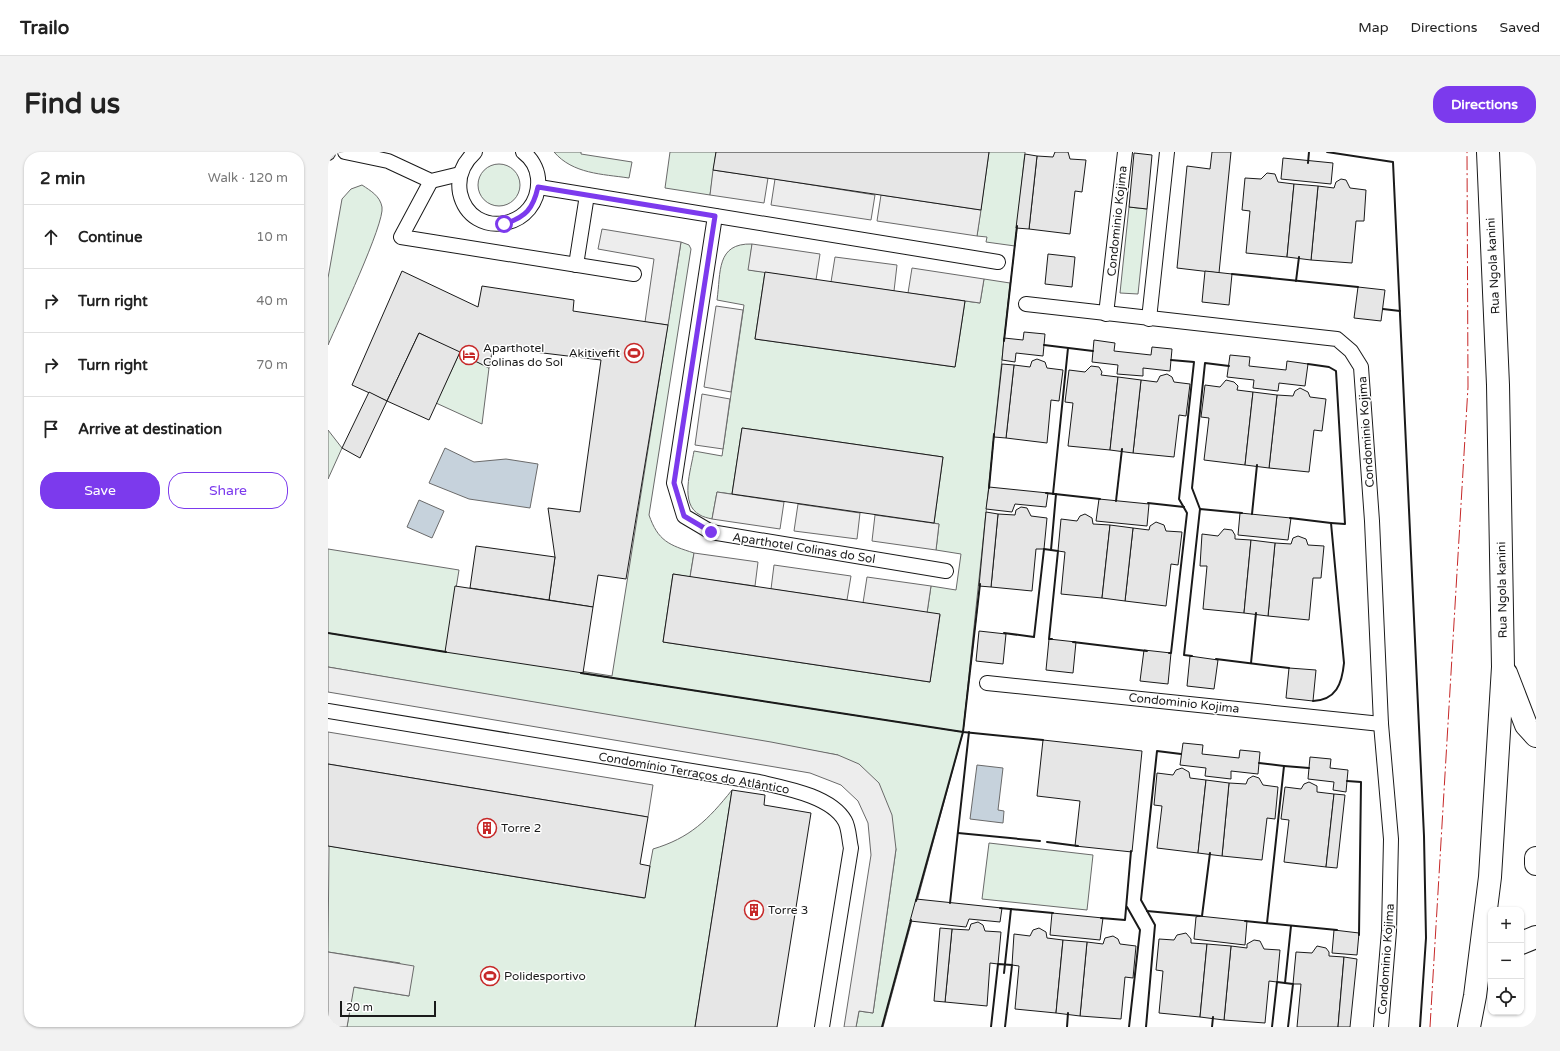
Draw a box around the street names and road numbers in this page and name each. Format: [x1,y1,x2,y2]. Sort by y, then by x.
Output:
street label: Condominio Kojima [1104,165,1130,277]
street label: Rua Ngola kanini [1483,217,1503,315]
street label: Condominio Kojima [1355,376,1377,488]
street label: Aparthotel Colinas do Sol [732,530,876,566]
street label: Rua Ngola kanini [1494,542,1510,638]
street label: Condominio Kojima [1128,690,1240,716]
street label: Condomínio Terraços do Atlântico [598,749,790,797]
street label: Condominio Kojima [1375,903,1397,1015]

